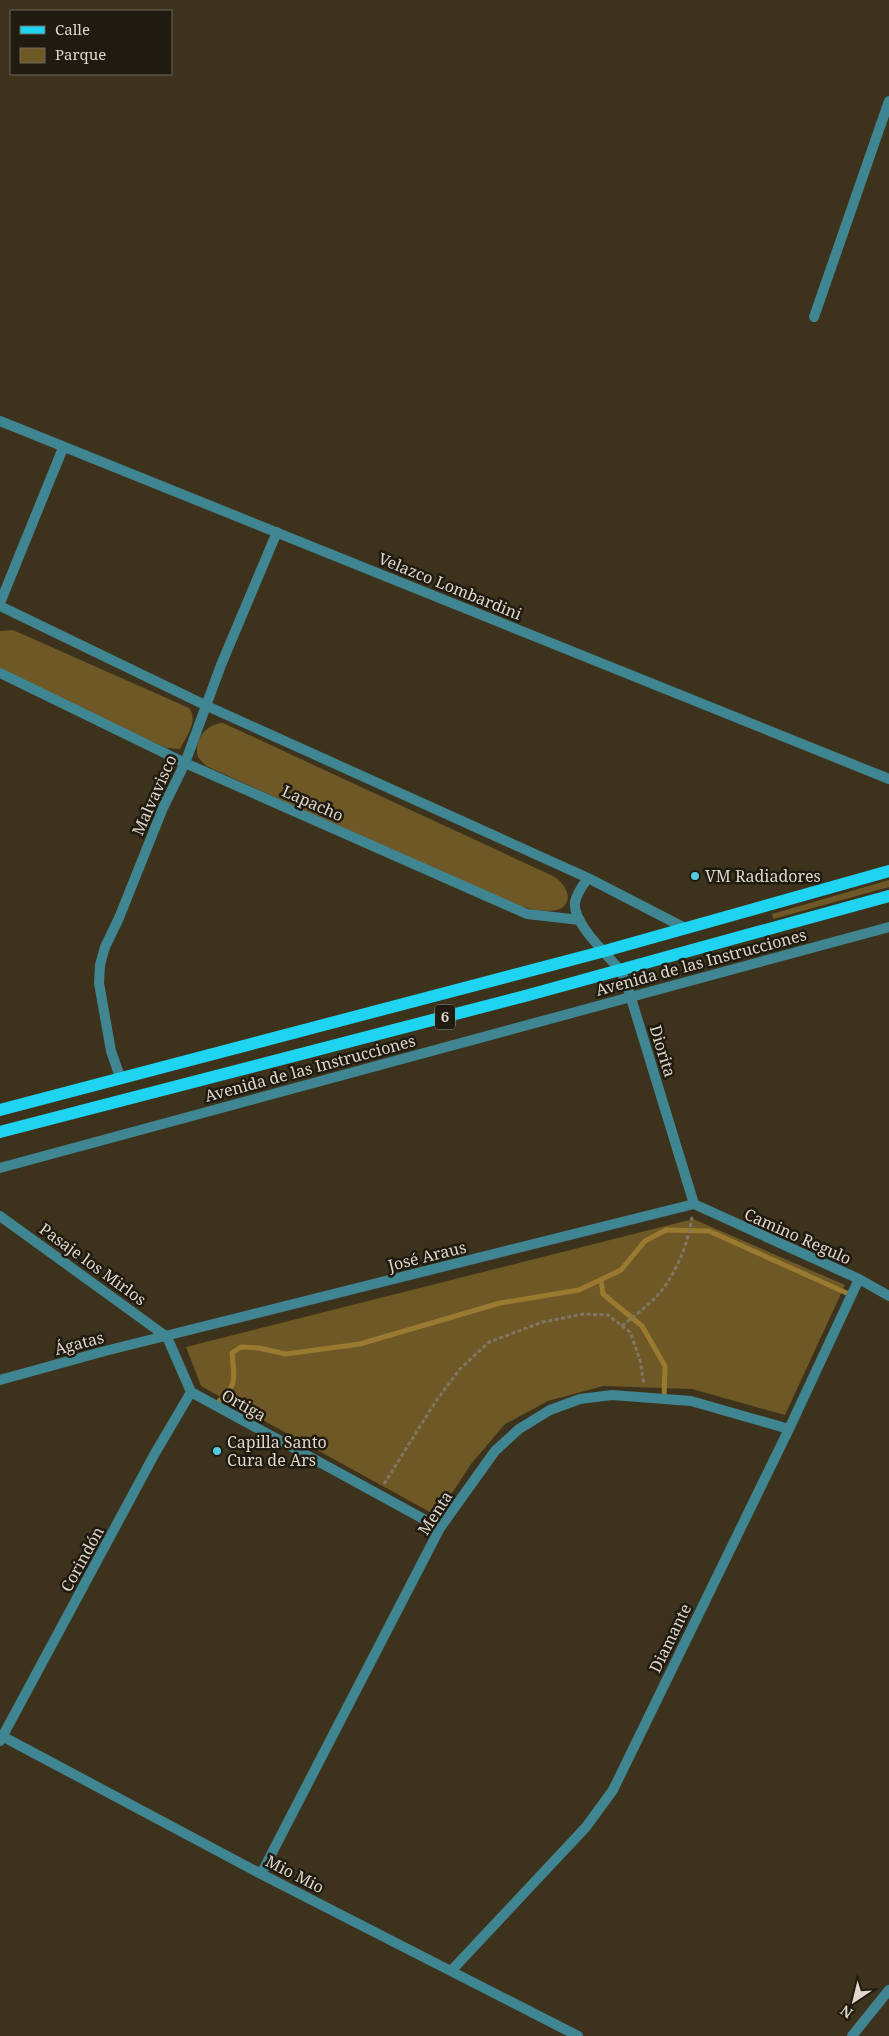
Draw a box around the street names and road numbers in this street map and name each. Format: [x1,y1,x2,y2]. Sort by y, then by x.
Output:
street label: Velazco Lombardini [375,547,525,625]
street label: Malvavisco [126,751,182,839]
street label: Lapacho [279,780,347,826]
street label: Avenida de las Instrucciones [593,923,809,1001]
road number: 6 [435,1004,455,1030]
street label: Diorita [645,1022,681,1080]
street label: Avenida de las Instrucciones [202,1029,418,1107]
street label: Camino Regulo [741,1203,855,1269]
street label: Pasaje los Mirlos [35,1218,151,1310]
street label: José Araus [385,1236,468,1277]
street label: Ágatas [52,1326,106,1360]
street label: Ortiga [218,1384,270,1426]
street label: Menta [413,1487,457,1539]
street label: Corindón [55,1522,109,1596]
street label: Diamante [644,1600,696,1676]
street label: Mio Mio [262,1850,328,1898]

